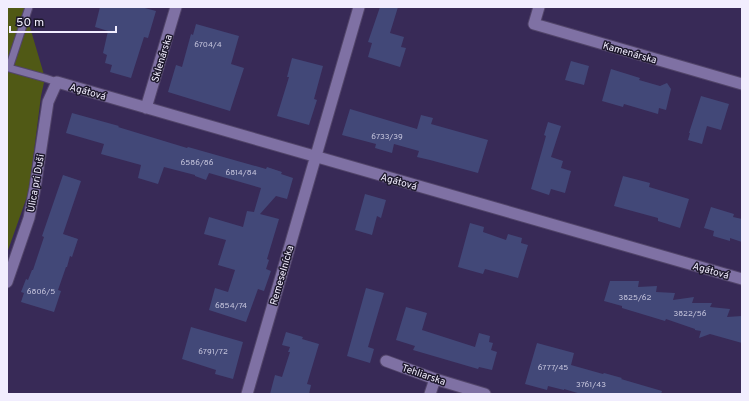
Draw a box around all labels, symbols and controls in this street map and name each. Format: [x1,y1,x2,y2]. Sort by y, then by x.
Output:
scale bar [10,8,116,34]
text: 50 m [16,15,44,31]
street label: Sklenárska [149,33,176,84]
house number: 6704/4 [194,40,222,50]
street label: Kamenárska [601,40,658,67]
street label: Agátová [68,81,107,104]
house number: 6733/39 [371,132,403,142]
street label: Ulica pri Duši [25,153,48,213]
house number: 6586/86 [181,158,214,168]
house number: 6814/84 [225,168,257,178]
street label: Agátová [379,171,418,194]
street label: Remeselnícka [268,244,297,307]
street label: Agátová [691,260,730,283]
house number: 6806/5 [27,287,55,297]
house number: 3825/62 [619,293,652,303]
house number: 6854/74 [215,301,247,311]
house number: 3822/56 [674,309,707,319]
house number: 6791/72 [198,347,228,357]
street label: Tehliarska [400,362,447,389]
house number: 6777/45 [538,363,568,373]
house number: 3761/43 [576,380,606,390]

